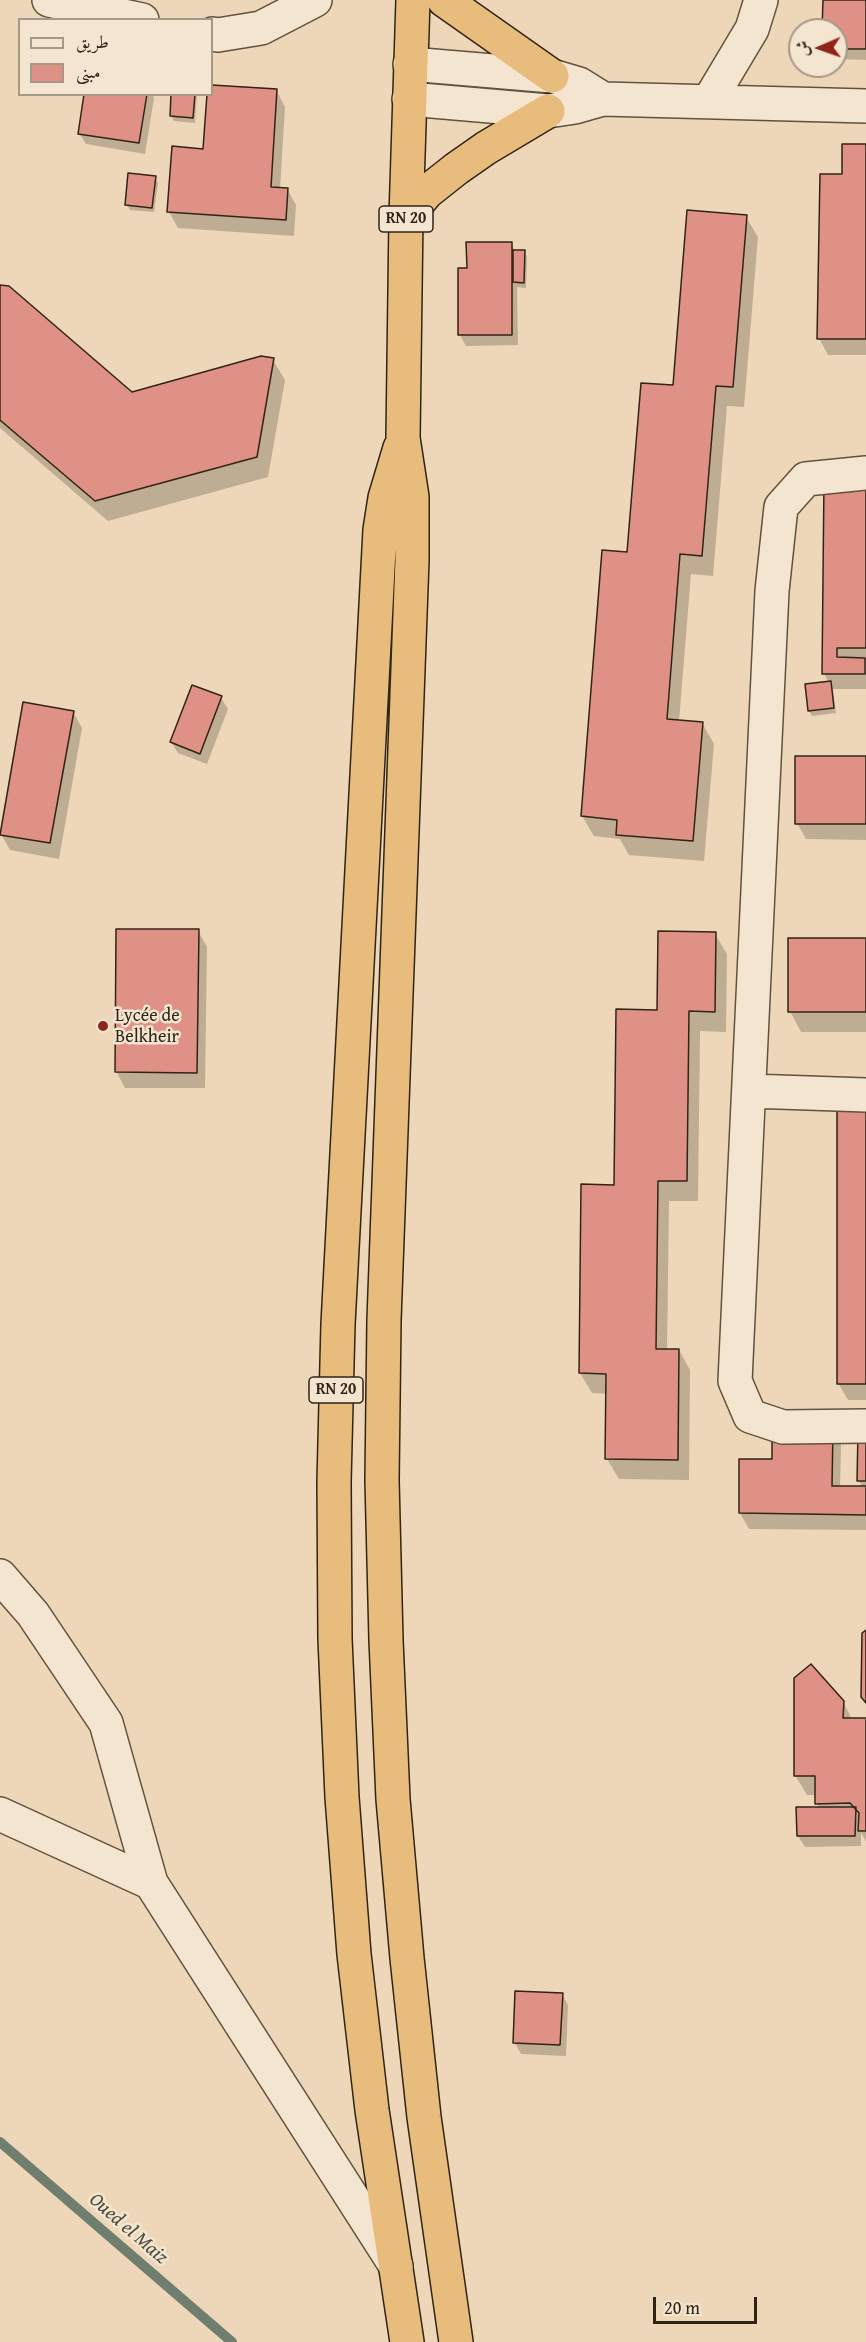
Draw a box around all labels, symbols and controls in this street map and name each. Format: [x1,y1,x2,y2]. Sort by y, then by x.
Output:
legend [18,18,213,96]
north arrow [788,18,848,78]
text: طريق [76,28,109,55]
text: ش [790,40,814,57]
text: مبنى [76,58,101,85]
road number: RN 20 [379,206,433,232]
place label: Lycée de Belkheir [115,1005,180,1048]
marker: Lycée de Belkheir [96,1019,110,1033]
road number: RN 20 [309,1377,363,1403]
water label: Oued el Maiz [84,2188,172,2270]
scale bar [656,2285,760,2323]
text: 20 m [664,2294,700,2321]

